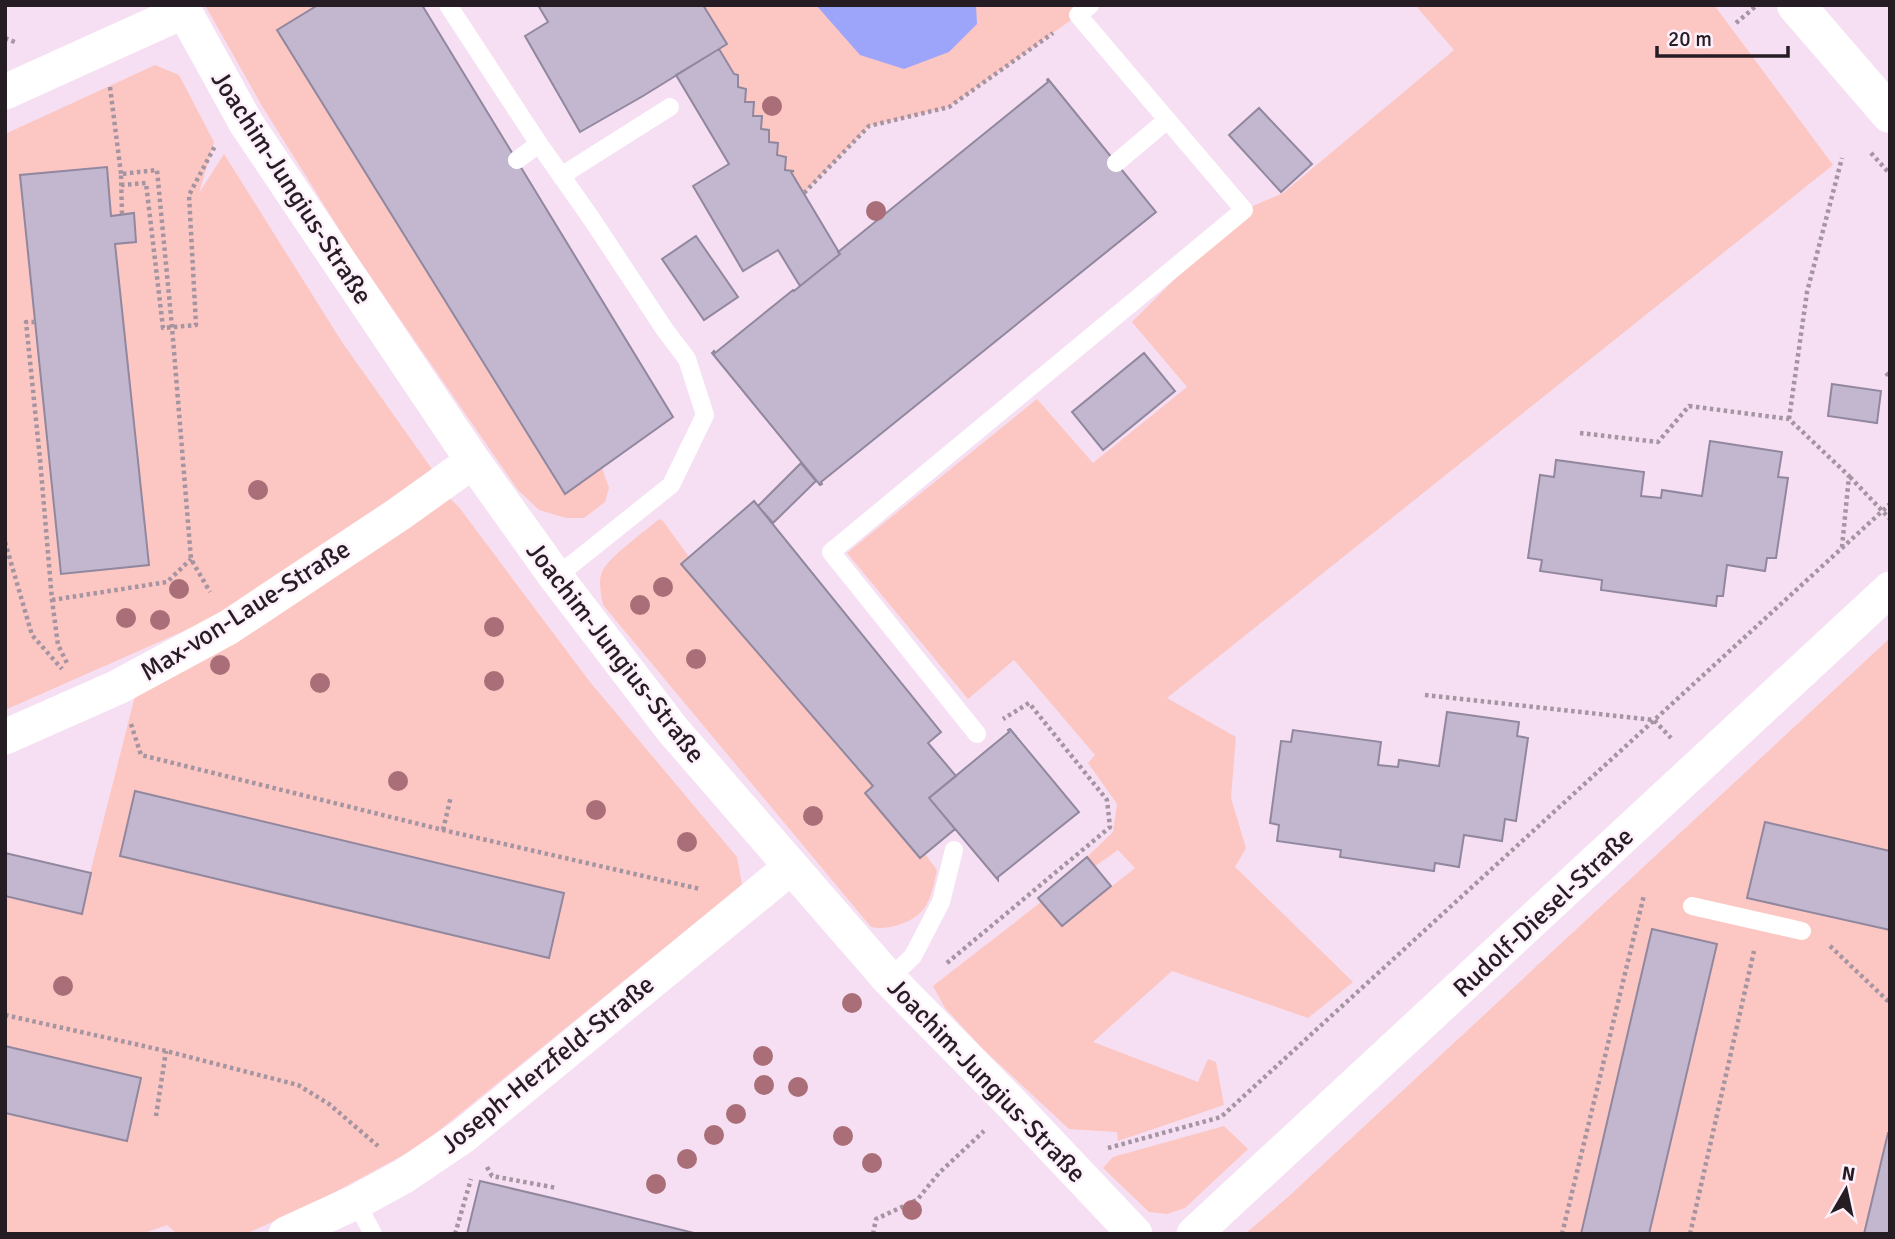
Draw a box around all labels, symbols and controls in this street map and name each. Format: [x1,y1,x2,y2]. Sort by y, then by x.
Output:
scale bar [1657,14,1788,58]
text: 20 m [1668,26,1712,52]
street label: Joachim-Jungius-Straße [204,65,379,310]
street label: Max-von-Laue-Straße [135,533,356,688]
street label: Joachim-Jungius-Straße [519,536,712,770]
street label: Rudolf-Diesel-Straße [1447,821,1641,1005]
street label: Joseph-Herzfeld-Straße [434,969,661,1161]
street label: Joachim-Jungius-Straße [880,972,1092,1190]
north arrow [1811,1155,1881,1225]
text: N [1840,1161,1857,1187]

